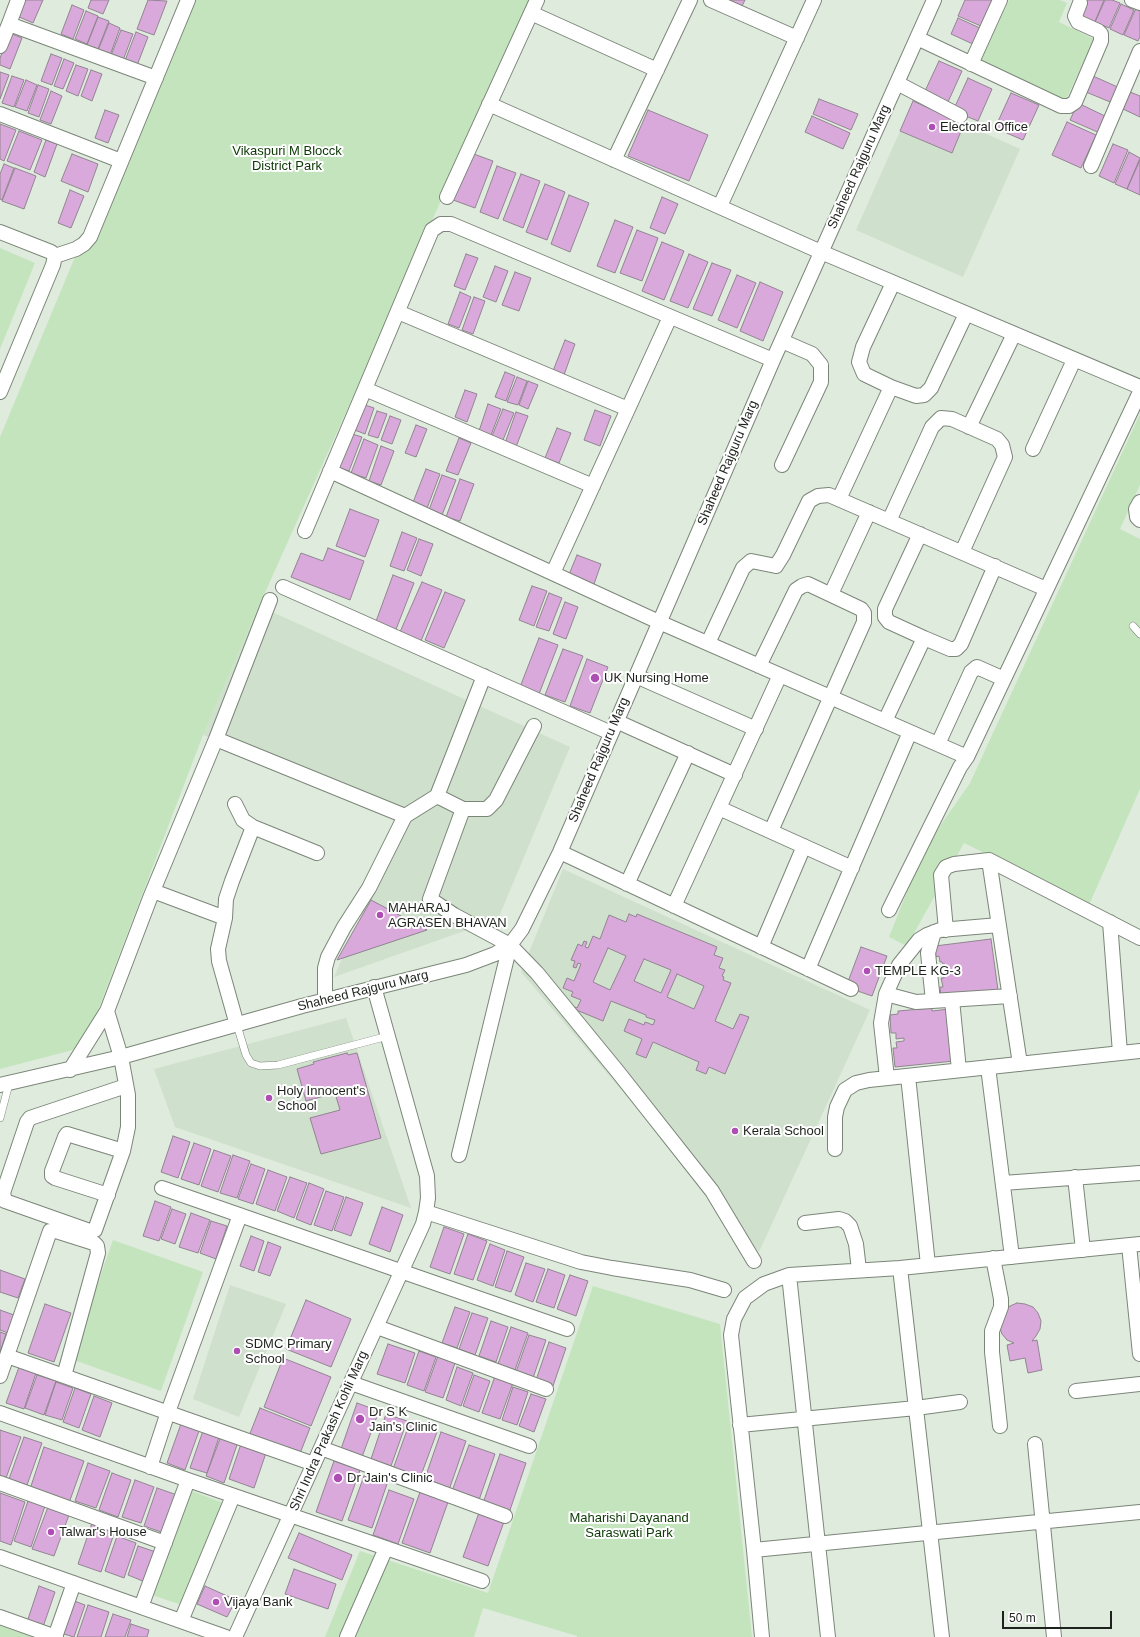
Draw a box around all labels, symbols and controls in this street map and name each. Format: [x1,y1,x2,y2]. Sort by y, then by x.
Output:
street label: Shaheed Rajguru Marg [825,102,893,232]
place label: Electoral Office [940,119,1028,135]
marker: Electoral Office [927,122,937,132]
park label: Vikaspuri M Blocck District Park [232,143,342,174]
street label: Shaheed Rajguru Marg [695,398,761,528]
place label: UK Nursing Home [604,670,709,686]
marker: UK Nursing Home [589,672,601,684]
street label: Shaheed Rajguru Marg [566,695,632,825]
place label: MAHARAJ AGRASEN BHAVAN [388,900,507,931]
marker: MAHARAJ AGRASEN BHAVAN [375,910,385,920]
place label: TEMPLE KG-3 [875,963,961,979]
marker: TEMPLE KG-3 [862,966,872,976]
street label: Shaheed Rajguru Marg [296,967,430,1015]
place label: Holy Innocent's School [277,1083,365,1114]
marker: Holy Innocent's School [264,1093,274,1103]
place label: Kerala School [743,1123,824,1139]
marker: Kerala School [730,1126,740,1136]
place label: SDMC Primary School [245,1336,332,1367]
marker: SDMC Primary School [232,1346,242,1356]
street label: Shri Indra Prakash Kohli Marg [287,1349,371,1513]
place label: Dr S K Jain's Clinic [369,1404,437,1435]
marker: Dr S K Jain's Clinic [354,1413,366,1425]
place label: Dr Jain's Clinic [347,1470,433,1486]
marker: Dr Jain's Clinic [332,1472,344,1484]
park label: Maharishi Dayanand Saraswati Park [569,1510,689,1541]
place label: Talwar's House [59,1524,147,1540]
marker: Talwar's House [46,1527,56,1537]
place label: Vijaya Bank [224,1594,292,1610]
marker: Vijaya Bank [211,1597,221,1607]
scale bar [1004,1603,1114,1629]
text: 50 m [1009,1611,1036,1625]

